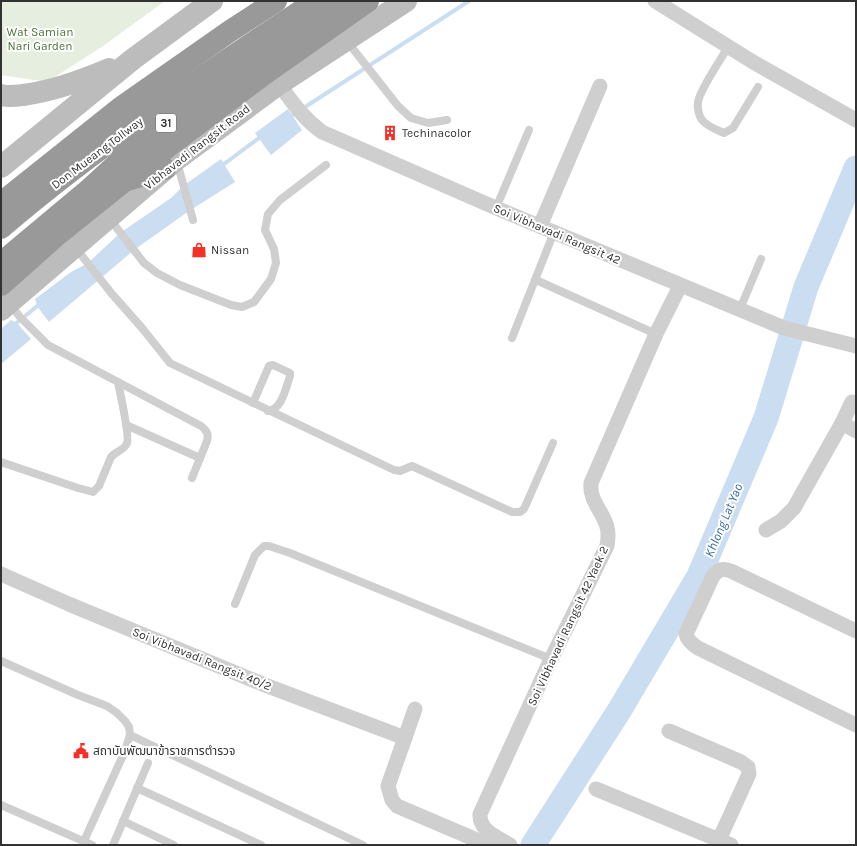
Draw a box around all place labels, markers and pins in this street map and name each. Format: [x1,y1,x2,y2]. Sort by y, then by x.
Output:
building icon: Techinacolor [381,124,399,142]
place label: Techinacolor [402,126,472,140]
shop icon: Nissan [190,241,208,259]
place label: Nissan [211,243,249,257]
public building icon: สถาบันพัฒนาข้าราชการตำรวจ [72,742,90,760]
place label: สถาบันพัฒนาข้าราชการตำรวจ [93,744,235,758]

